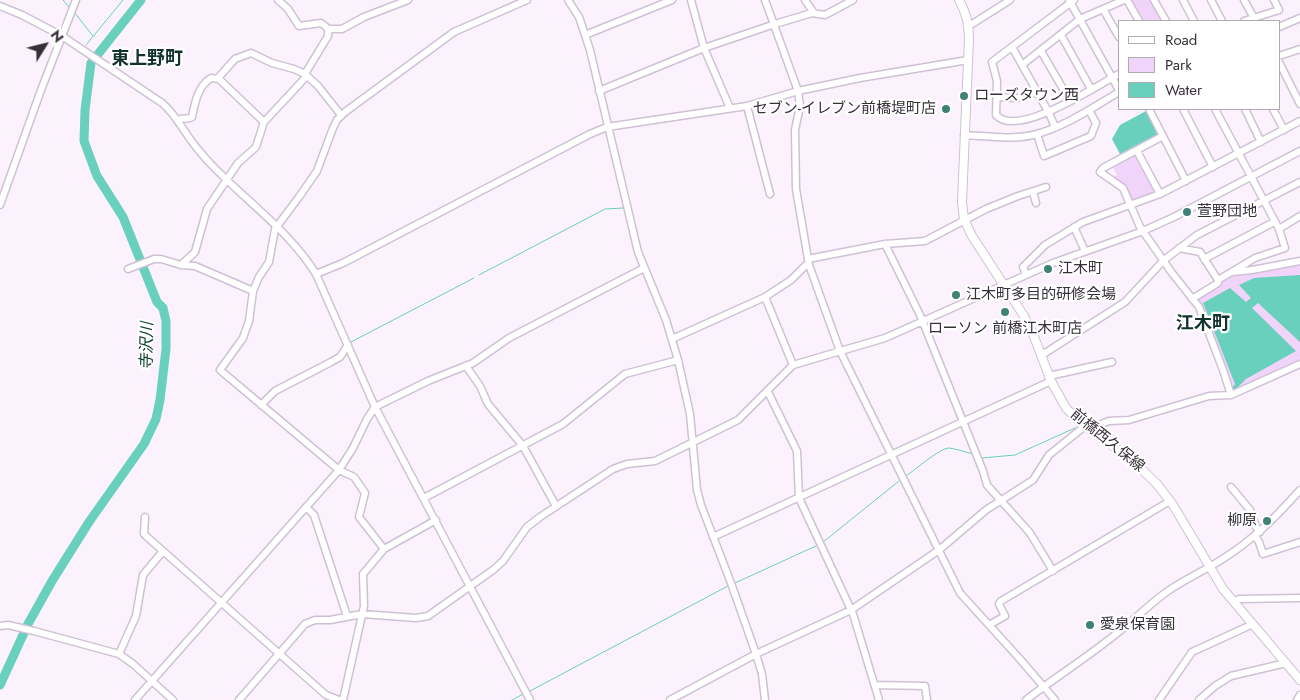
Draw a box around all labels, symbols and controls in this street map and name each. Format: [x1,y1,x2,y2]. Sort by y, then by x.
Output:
north arrow [20,20,70,70]
legend [1118,20,1280,110]
text: N [46,26,68,47]
text: Road [1165,29,1197,51]
district label: 東上野町 [111,49,183,71]
text: Park [1165,54,1192,76]
text: Water [1165,79,1202,101]
place label: ローズタウン西 [974,87,1079,105]
marker: ローズタウン西 [958,90,970,102]
place label: セブン-イレブン前橋堤町店 [753,100,936,118]
marker: セブン-イレブン前橋堤町店 [940,103,952,115]
place label: 萱野団地 [1197,203,1257,221]
marker: 萱野団地 [1181,206,1193,218]
place label: 江木町 [1058,260,1103,278]
marker: 江木町 [1042,263,1054,275]
place label: 江木町多目的研修会場 [966,286,1116,304]
marker: 江木町多目的研修会場 [950,289,962,301]
marker: ローソン 前橋江木町店 [999,306,1011,318]
district label: 江木町 [1176,314,1230,336]
place label: ローソン 前橋江木町店 [928,320,1082,338]
water label: 寺沢川 [138,322,158,370]
street label: 前橋西久保線 [1066,406,1148,476]
place label: 柳原 [1227,512,1257,530]
marker: 柳原 [1261,515,1273,527]
place label: 愛泉保育園 [1100,616,1175,634]
marker: 愛泉保育園 [1084,619,1096,631]

